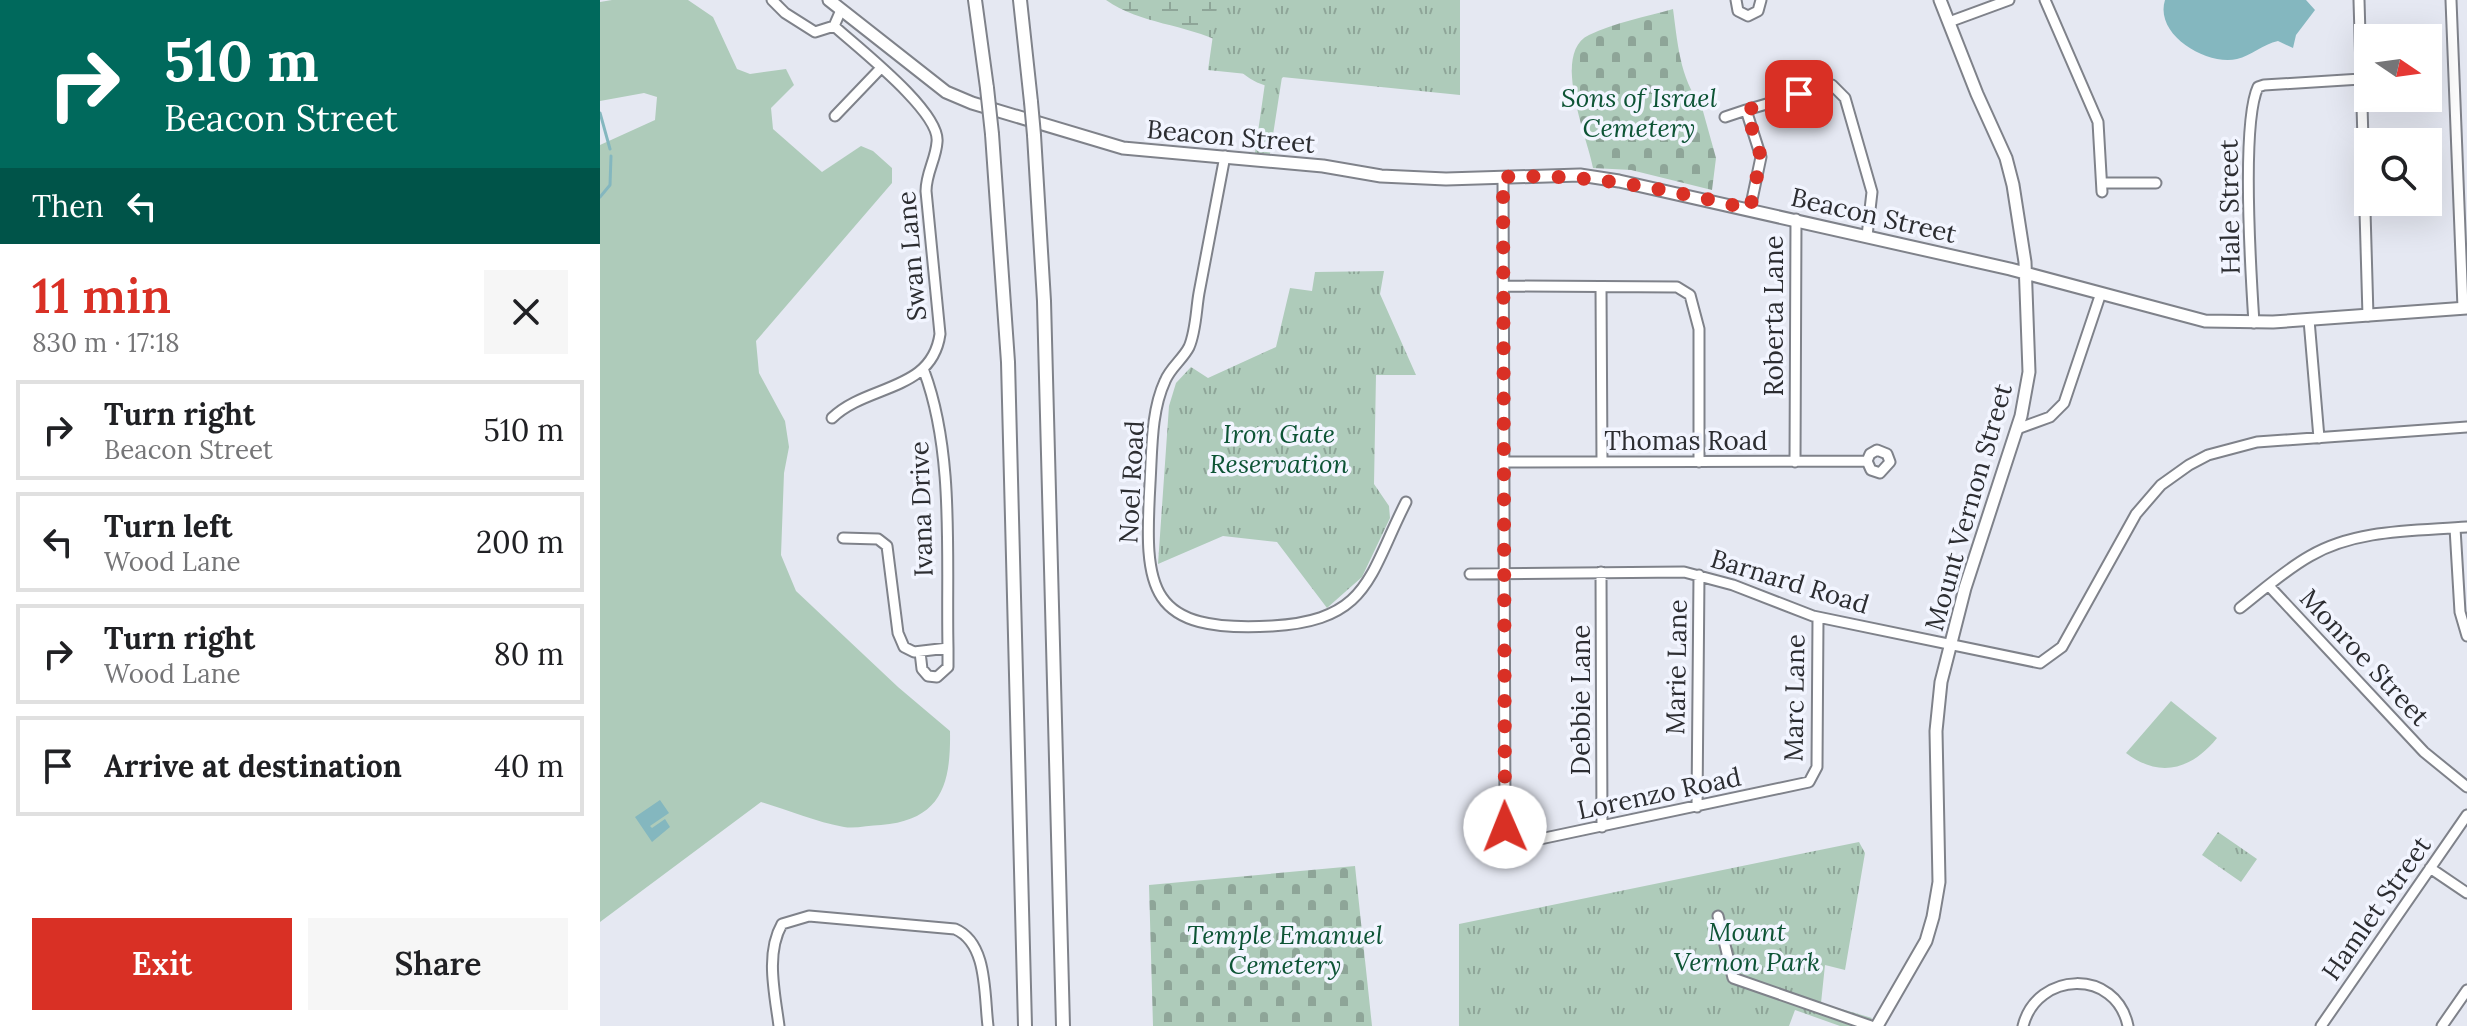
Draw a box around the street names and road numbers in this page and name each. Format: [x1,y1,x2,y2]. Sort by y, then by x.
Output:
street label: Beacon Street [1145,112,1317,160]
street label: Hale Street [2211,139,2247,275]
street label: Beacon Street [1788,180,1960,250]
street label: Swan Lane [889,190,933,322]
street label: Roberta Lane [1757,235,1790,397]
street label: Mount Vernon Street [1917,380,2019,634]
street label: Noel Road [1111,420,1151,544]
street label: Thomas Road [1604,424,1768,457]
street label: Ivana Drive [902,441,940,577]
street label: Barnard Road [1707,541,1873,621]
street label: Monroe Street [2293,582,2437,732]
street label: Marie Lane [1658,599,1694,735]
street label: Debbie Lane [1564,625,1597,775]
street label: Marc Lane [1776,634,1812,762]
street label: Lorenzo Road [1574,760,1744,826]
street label: Hamlet Street [2314,830,2438,986]

